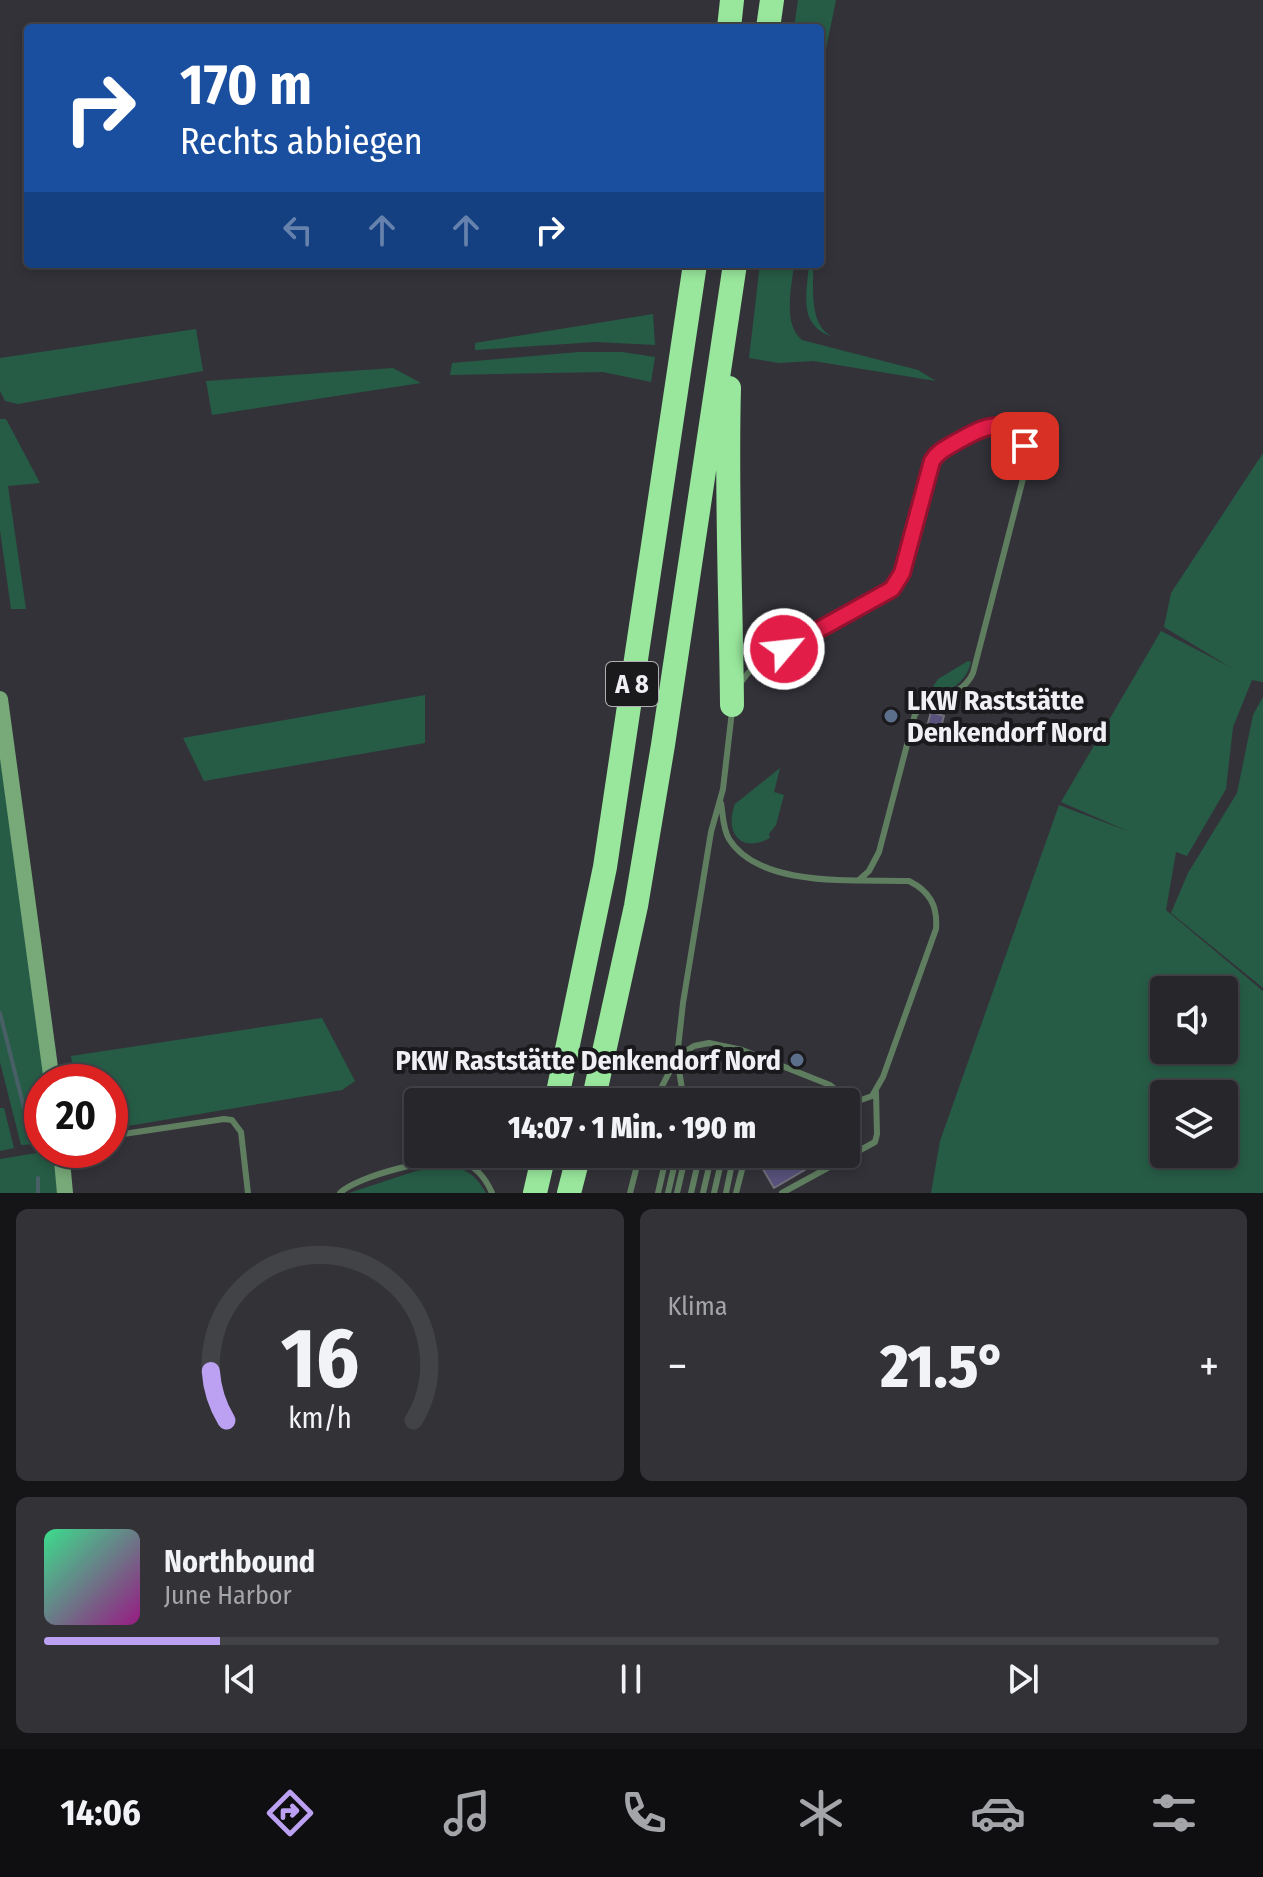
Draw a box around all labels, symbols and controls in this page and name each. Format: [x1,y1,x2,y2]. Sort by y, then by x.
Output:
text: 170 m [180,52,312,119]
icon: right [48,56,152,160]
text: Rechts abbiegen [180,120,423,164]
icon: left [276,208,320,252]
icon: ahead [360,208,404,252]
icon: ahead [444,208,488,252]
icon: right [528,208,572,252]
pin [991,412,1059,480]
icon: arrive [1003,424,1047,468]
position arrow [742,607,826,691]
road number: A 8 [606,662,658,706]
place label: LKW Raststätte Denkendorf Nord [907,684,1107,749]
marker: LKW Raststätte Denkendorf Nord [882,707,900,725]
map controls [1150,976,1238,1168]
button: sound [1150,976,1238,1064]
place label: PKW Raststätte Denkendorf Nord [395,1044,781,1077]
marker: PKW Raststätte Denkendorf Nord [788,1051,806,1069]
speed limit sign: 20 [24,1064,128,1168]
button: layers [1150,1080,1238,1168]
text: 14:07 · 1 Min. · 190 m [508,1110,756,1146]
text: Klima [668,1291,727,1322]
text: 16 [280,1309,359,1409]
text: 21.5° [881,1331,1006,1403]
text: − [668,1340,687,1393]
text: + [1199,1340,1219,1393]
text: km/h [288,1401,352,1436]
text: Northbound [164,1544,315,1580]
text: June Harbor [164,1580,292,1611]
icon: previous [218,1657,262,1701]
icon: pause [609,1657,653,1701]
icon: next [1001,1657,1045,1701]
icon: directions [262,1785,318,1841]
icon: music [439,1785,495,1841]
icon: phone [616,1785,672,1841]
icon: climate [793,1785,849,1841]
icon: car [970,1785,1026,1841]
icon: filters [1146,1785,1202,1841]
text: 14:06 [60,1791,141,1835]

